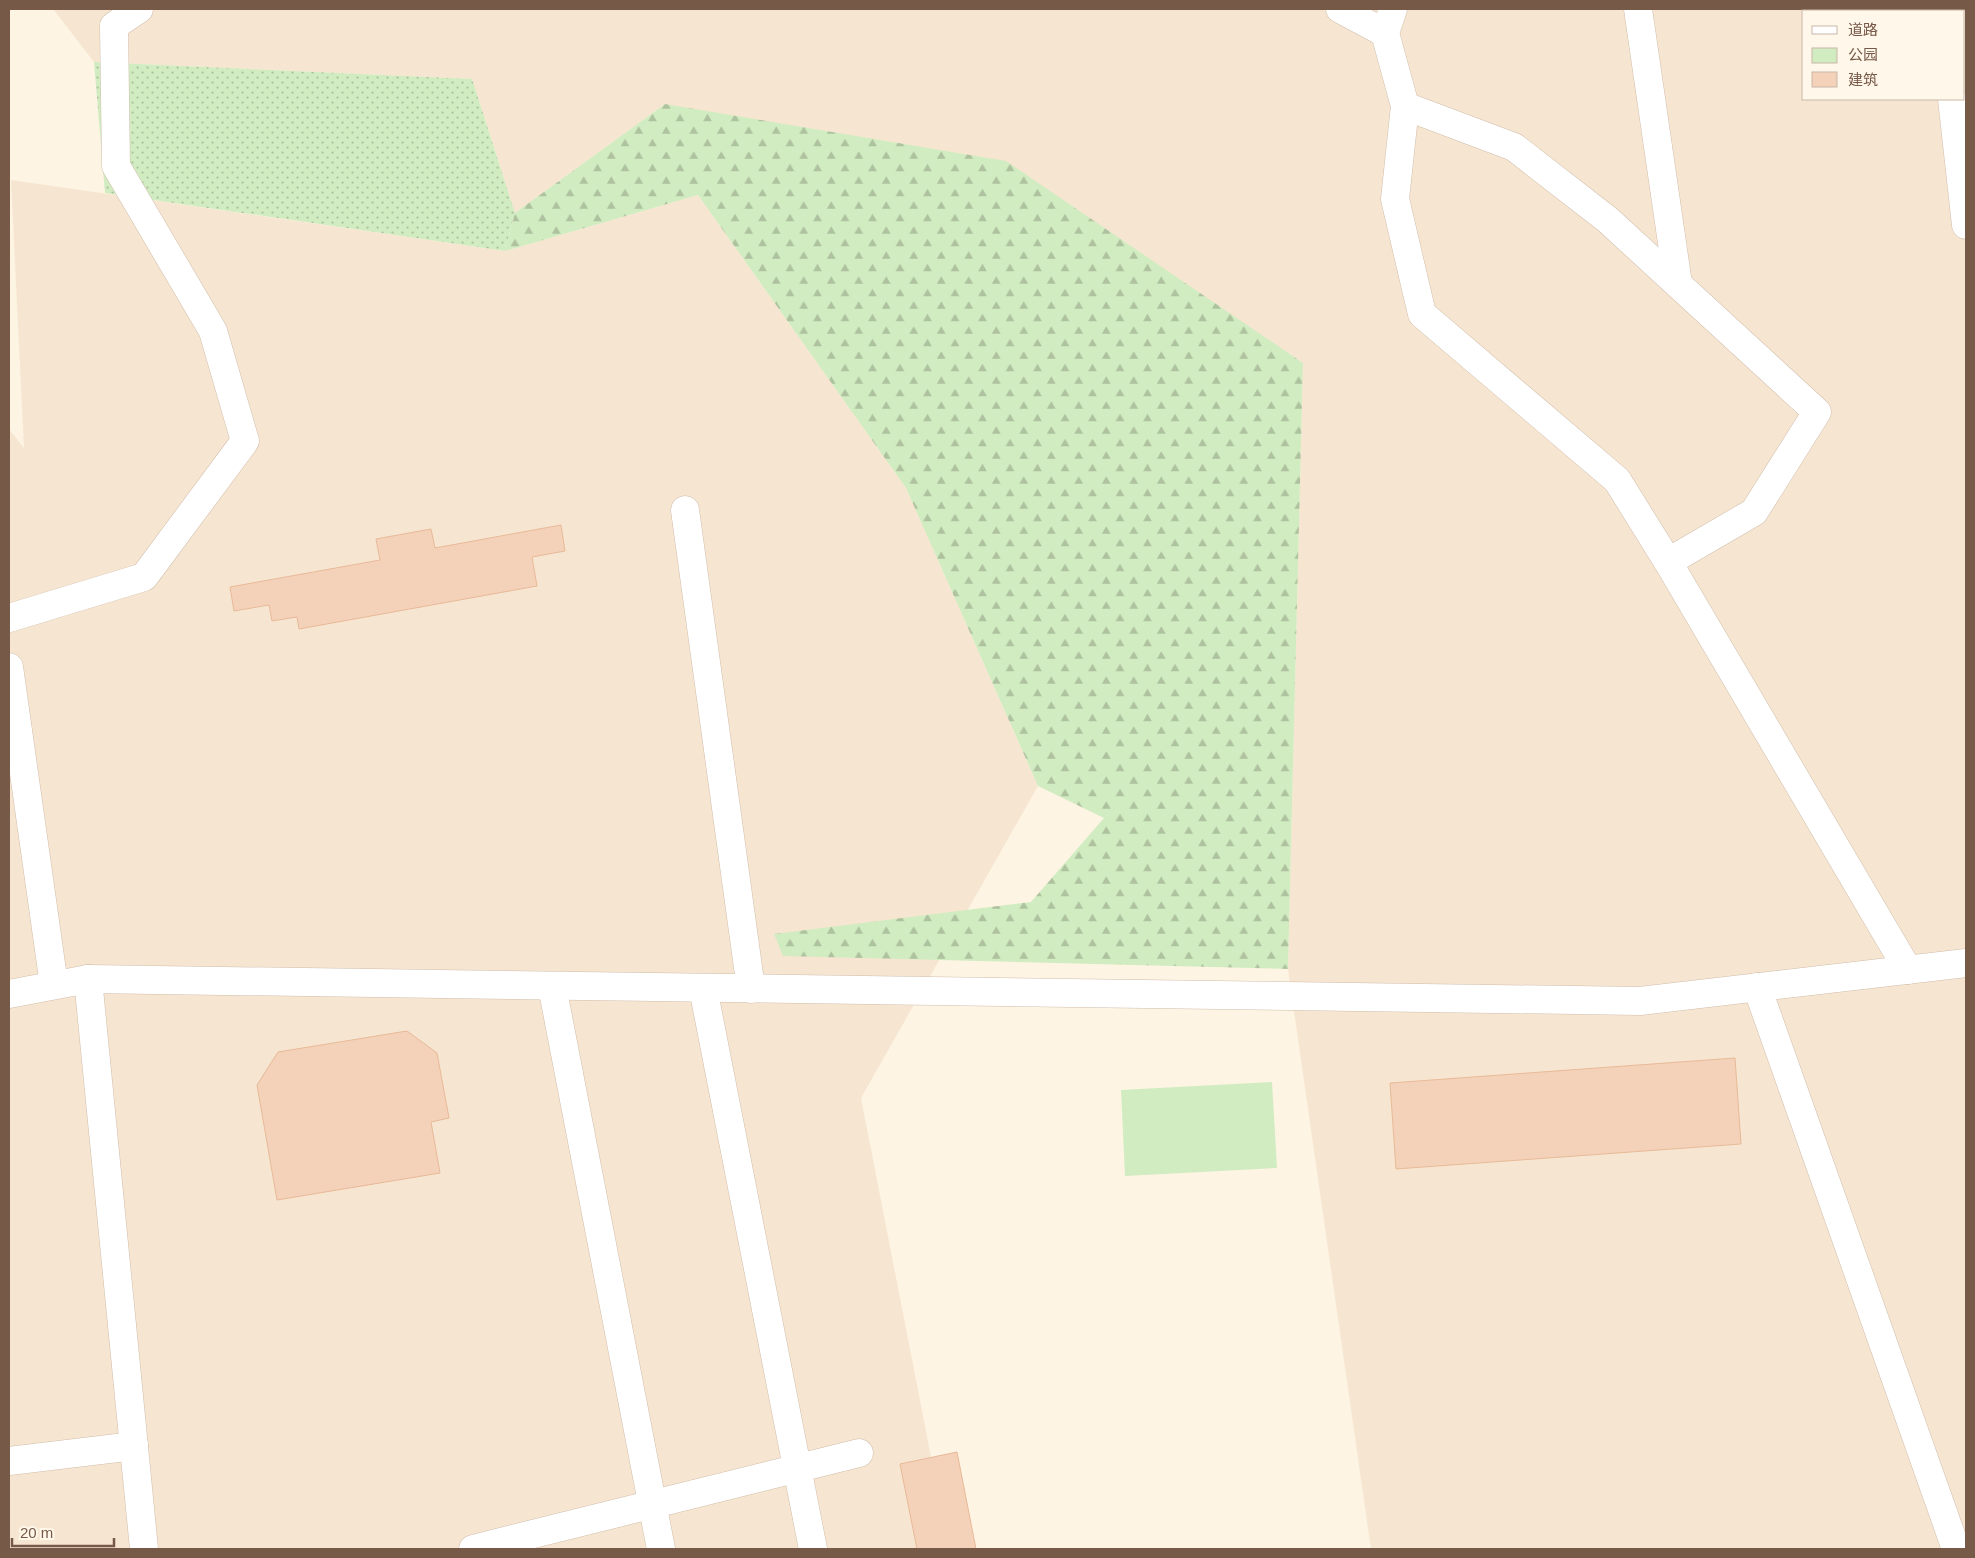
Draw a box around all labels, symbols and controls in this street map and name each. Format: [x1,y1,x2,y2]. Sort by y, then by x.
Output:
legend [1802,10,1965,100]
text: 道路 [1848,21,1878,38]
text: 公园 [1848,46,1878,63]
text: 建筑 [1848,71,1878,88]
scale bar [12,1516,115,1548]
text: 20 m [20,1524,53,1541]

